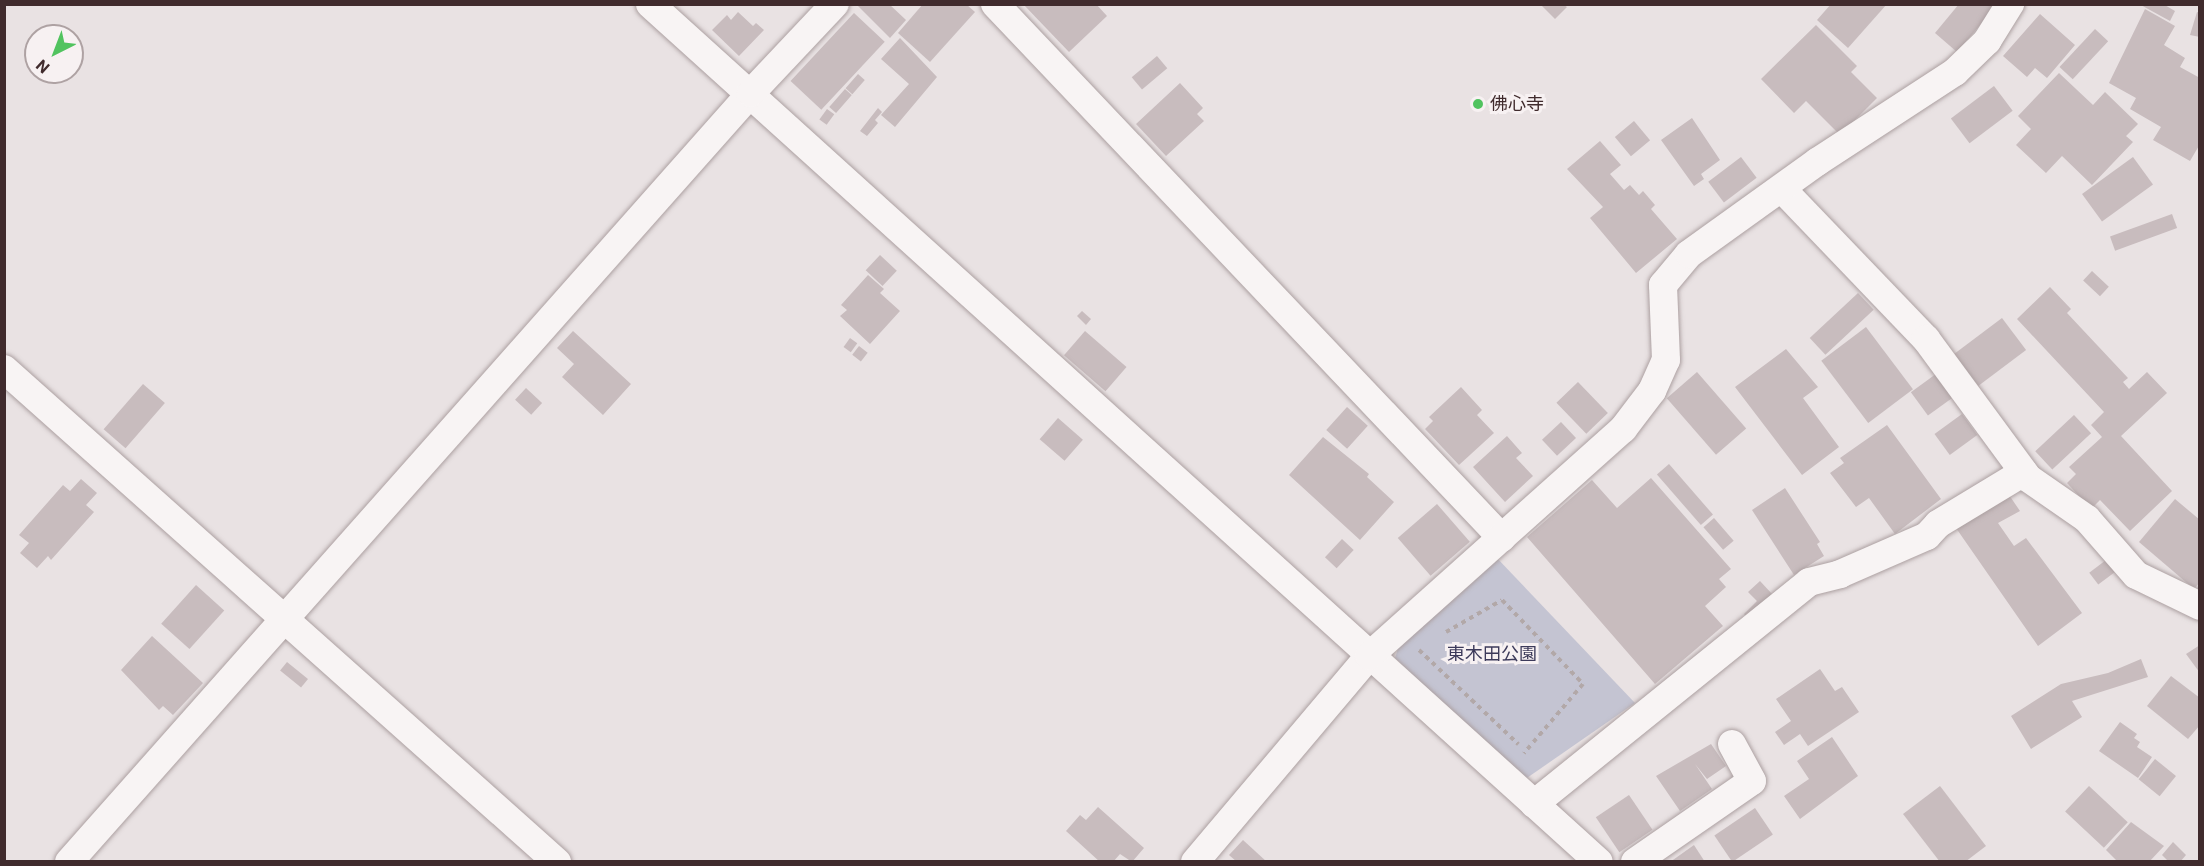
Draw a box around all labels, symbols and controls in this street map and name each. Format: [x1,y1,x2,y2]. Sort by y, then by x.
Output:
north arrow [24,24,84,84]
text: N [32,55,54,77]
place label: 佛心寺 [1490,93,1544,115]
marker: 佛心寺 [1471,97,1485,111]
park label: 東木田公園 [1447,643,1537,665]

